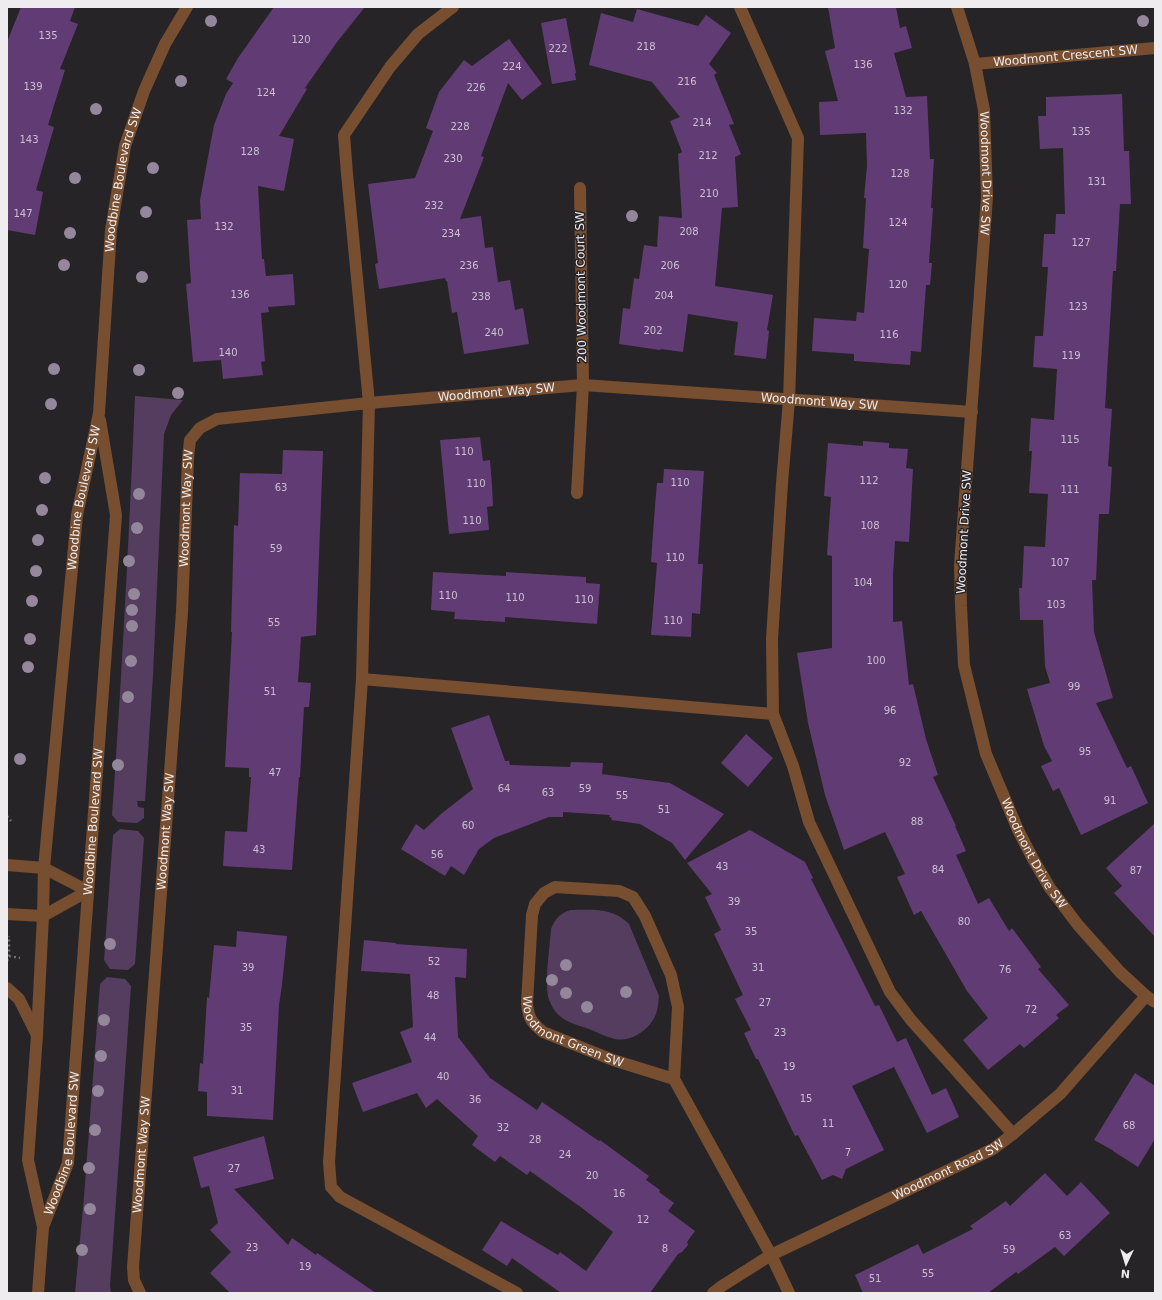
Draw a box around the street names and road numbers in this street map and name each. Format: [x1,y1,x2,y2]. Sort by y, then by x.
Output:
street label: Woodmont Crescent SW [993,43,1139,69]
street label: Woodbine Boulevard SW [103,106,145,253]
street label: Woodmont Drive SW [977,111,994,236]
street label: 200 Woodmont Court SW [573,211,589,363]
street label: Woodmont Way SW [437,380,556,404]
street label: Woodmont Way SW [760,390,879,412]
street label: Woodbine Boulevard SW [65,424,103,571]
street label: Woodmont Way SW [177,449,196,567]
street label: Woodmont Drive SW [954,470,974,594]
street label: Woodbine Boulevard SW [81,748,106,896]
street label: Woodmont Way SW [154,772,177,891]
street label: Woodmont Drive SW [998,796,1070,911]
street label: Woodmont Green SW [520,995,626,1070]
street label: Woodbine Boulevard SW [41,1071,82,1217]
street label: Woodmont Way SW [130,1095,153,1214]
street label: Woodmont Road SW [890,1136,1007,1203]

